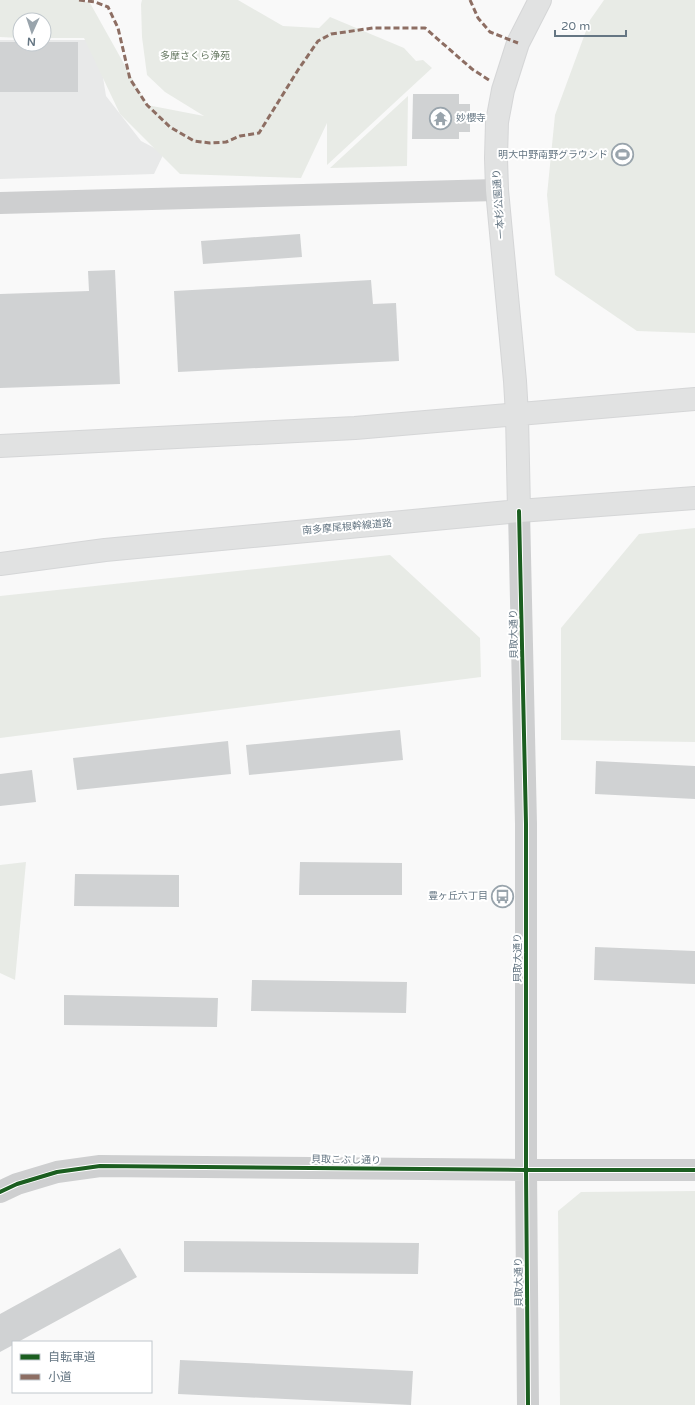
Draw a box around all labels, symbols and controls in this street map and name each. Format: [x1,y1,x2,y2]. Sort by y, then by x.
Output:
north arrow [12,12,52,52]
scale bar [555,12,626,38]
text: 20 m [561,19,590,33]
text: N [27,35,36,48]
park label: 多摩さくら浄苑 [160,50,230,62]
temple icon: 妙櫻寺 [428,105,454,131]
place label: 妙櫻寺 [456,112,486,124]
sports icon: 明大中野南野グラウンド [610,142,636,168]
place label: 明大中野南野グラウンド [498,149,608,161]
street label: 一本杉公園通り [491,169,507,239]
street label: 南多摩尾根幹線道路 [302,517,392,537]
street label: 貝取大通り [508,609,520,659]
bus stop icon: 豊ヶ丘六丁目 [490,883,516,909]
place label: 豊ヶ丘六丁目 [428,890,488,902]
street label: 貝取大通り [512,933,524,983]
street label: 貝取こぶし通り [311,1153,381,1167]
street label: 貝取大通り [513,1257,525,1307]
legend [12,1341,152,1393]
text: 自転車道 [48,1350,96,1364]
text: 小道 [48,1370,72,1384]

